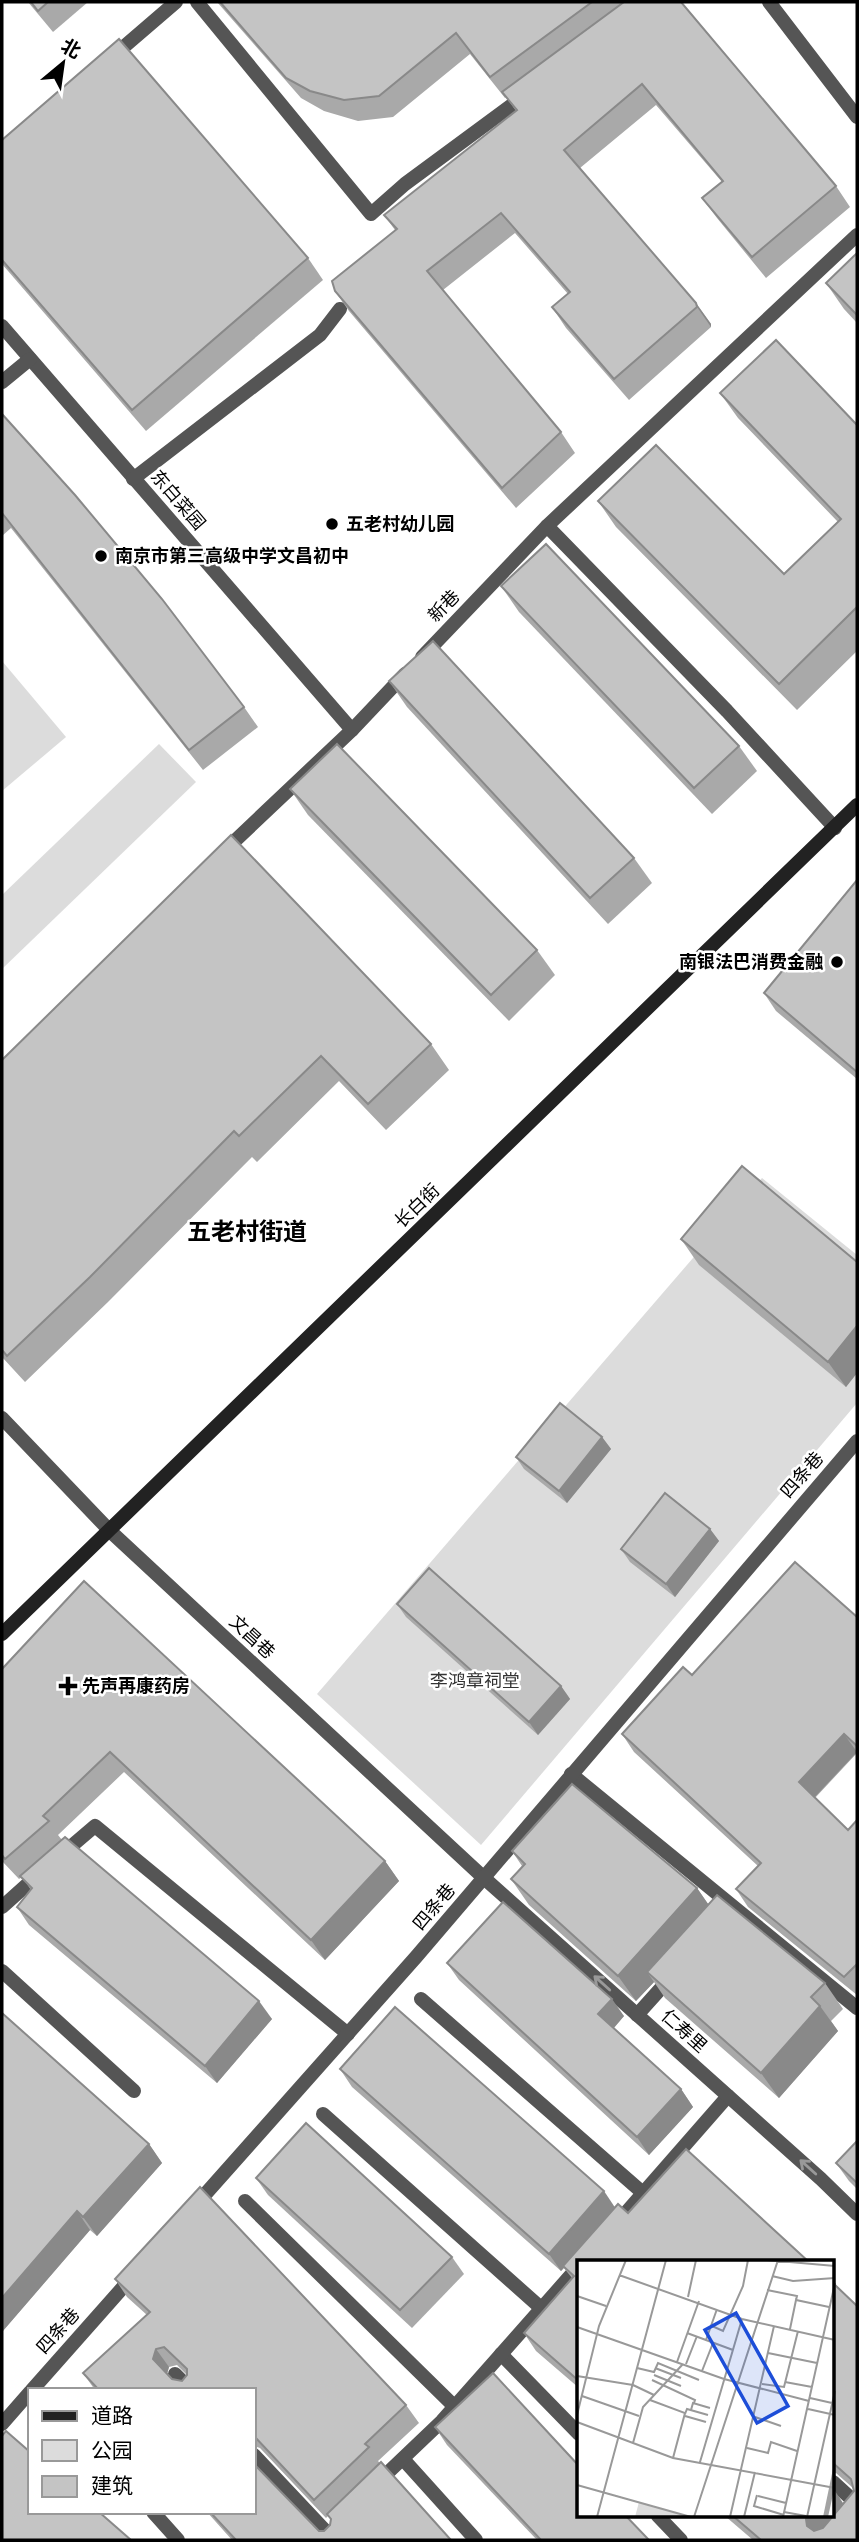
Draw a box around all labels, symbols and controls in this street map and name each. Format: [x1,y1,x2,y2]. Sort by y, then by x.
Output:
north arrow [28,28,98,98]
text: 北 [57,34,85,63]
street label: 东白菜园 [146,466,210,534]
place label: 五老村幼儿园 [346,513,454,535]
marker: 五老村幼儿园 [324,516,340,532]
place label: 南京市第三高级中学文昌初中 [115,545,349,567]
marker: 南京市第三高级中学文昌初中 [93,548,109,564]
street label: 新巷 [424,585,464,627]
place label: 南银法巴消费金融 [679,951,823,973]
marker: 南银法巴消费金融 [829,954,845,970]
street label: 长白街 [390,1179,444,1233]
district label: 五老村街道 [187,1218,307,1246]
street label: 四条巷 [776,1447,828,1503]
street label: 文昌巷 [225,1611,279,1663]
park label: 李鸿章祠堂 [430,1670,520,1692]
place label: 先声再康药房 [82,1675,190,1697]
marker: 先声再康药房 [60,1678,76,1694]
street label: 四条巷 [408,1879,460,1935]
one-way arrow [593,1975,611,1991]
street label: 仁寿里 [657,2005,711,2057]
one-way arrow [800,2159,817,2176]
inset map [577,2260,834,2518]
street label: 四条巷 [32,2304,84,2358]
legend [28,2388,256,2514]
text: 道路 [91,2403,133,2429]
text: 公园 [91,2438,133,2464]
text: 建筑 [91,2473,133,2499]

